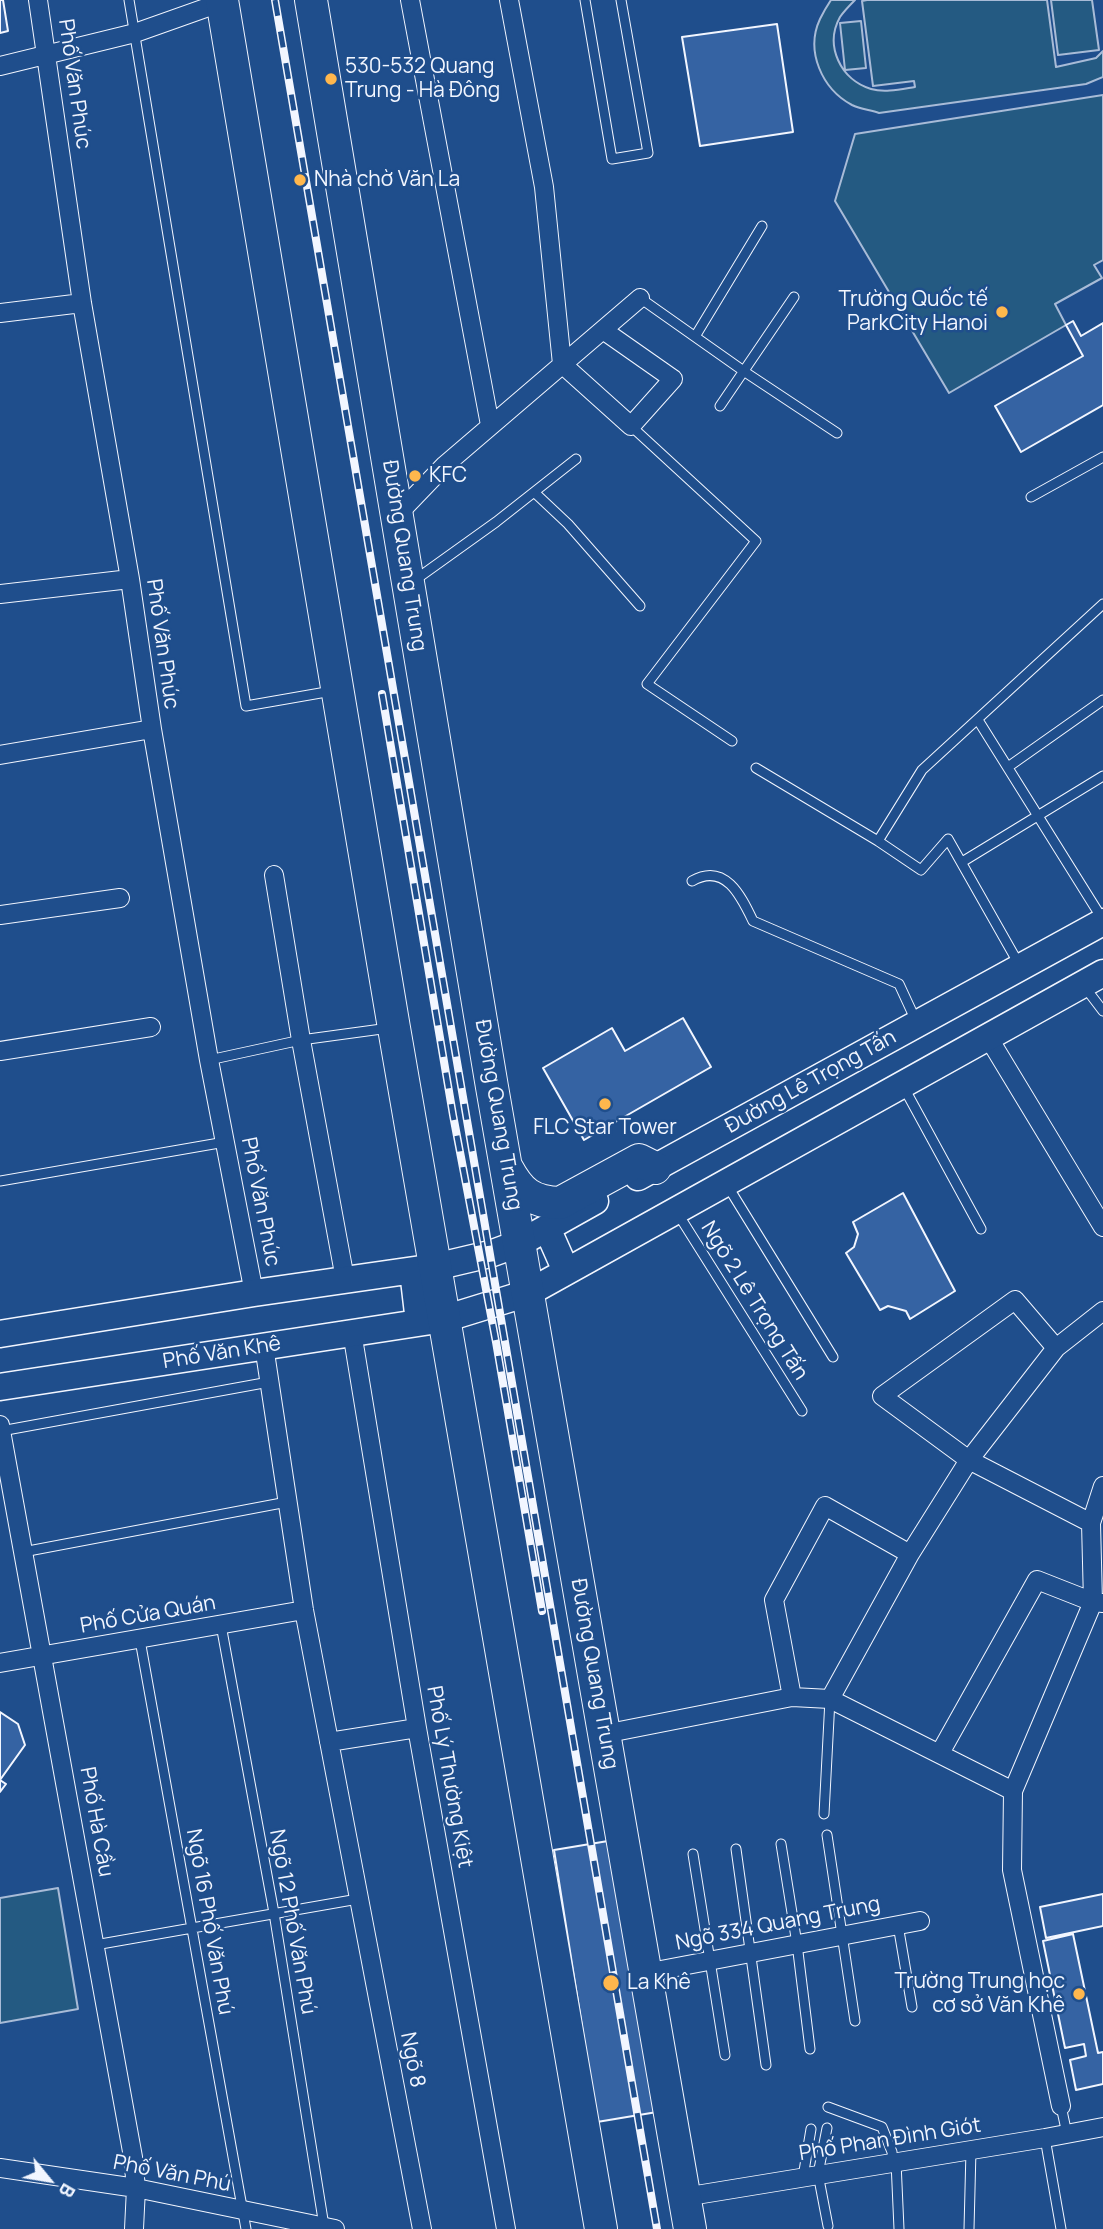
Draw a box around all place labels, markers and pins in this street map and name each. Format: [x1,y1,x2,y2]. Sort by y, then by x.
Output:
place label: 530-532 Quang Trung - Hà Đông [345,54,500,104]
marker: 530-532 Quang Trung - Hà Đông [323,71,339,87]
place label: Nhà chờ Văn La [314,167,460,193]
marker: Nhà chờ Văn La [292,172,308,188]
place label: Trường Quốc tế ParkCity Hanoi [838,287,988,337]
marker: Trường Quốc tế ParkCity Hanoi [994,304,1010,320]
place label: KFC [429,463,467,489]
marker: KFC [407,468,423,484]
marker: FLC Star Tower [597,1096,613,1112]
place label: FLC Star Tower [533,1115,677,1141]
place label: Trường Trung học cơ sở Văn Khê [894,1969,1065,2019]
place label: La Khê [627,1970,691,1996]
marker: La Khê [601,1973,621,1993]
marker: Trường Trung học cơ sở Văn Khê [1071,1986,1087,2002]

